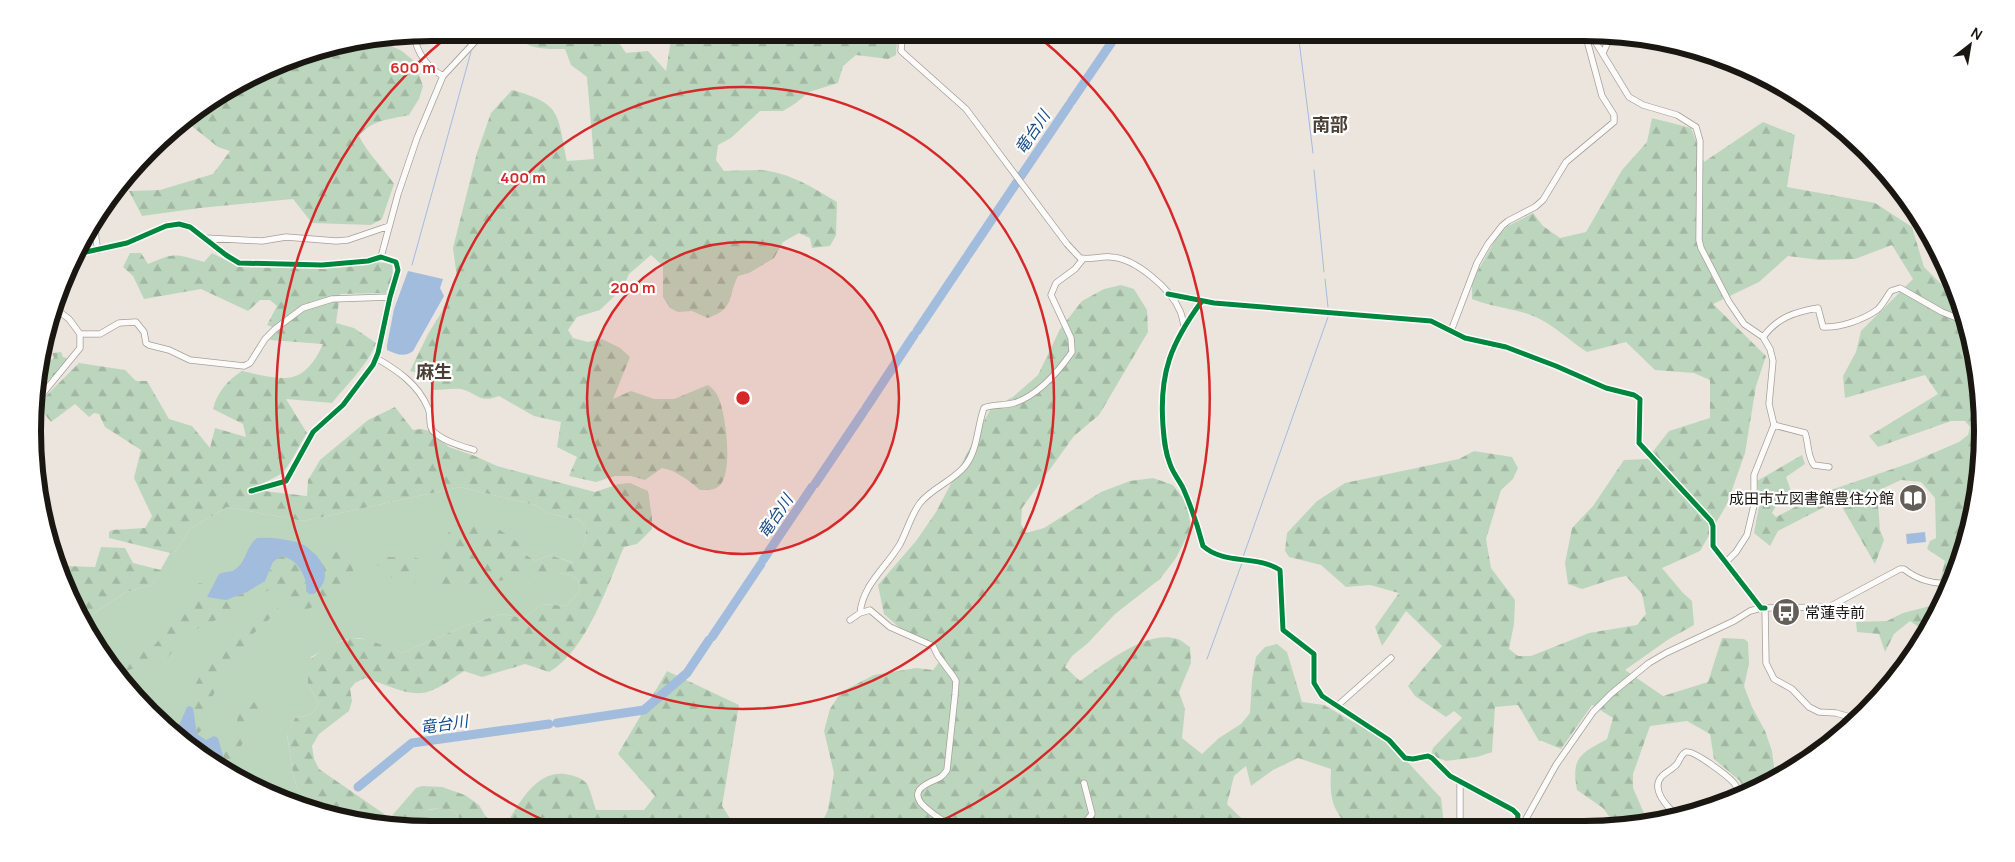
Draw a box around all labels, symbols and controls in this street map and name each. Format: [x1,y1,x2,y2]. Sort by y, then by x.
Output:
north arrow [1945,20,1995,70]
text: N [1968,23,1986,44]
text: 600 m [390,57,436,78]
water label: 竜台川 [1009,104,1056,158]
district label: 南部 [1312,112,1348,136]
text: 400 m [500,167,546,188]
text: 200 m [610,277,656,298]
district label: 麻生 [416,359,452,383]
centre of rings [734,389,752,407]
library icon: 成田市立図書館豊住分館 [1898,483,1928,513]
water label: 竜台川 [752,488,799,542]
place label: 成田市立図書館豊住分館 [1729,488,1894,509]
bus stop icon: 常蓮寺前 [1771,597,1801,627]
place label: 常蓮寺前 [1805,602,1865,623]
water label: 竜台川 [419,709,471,738]

